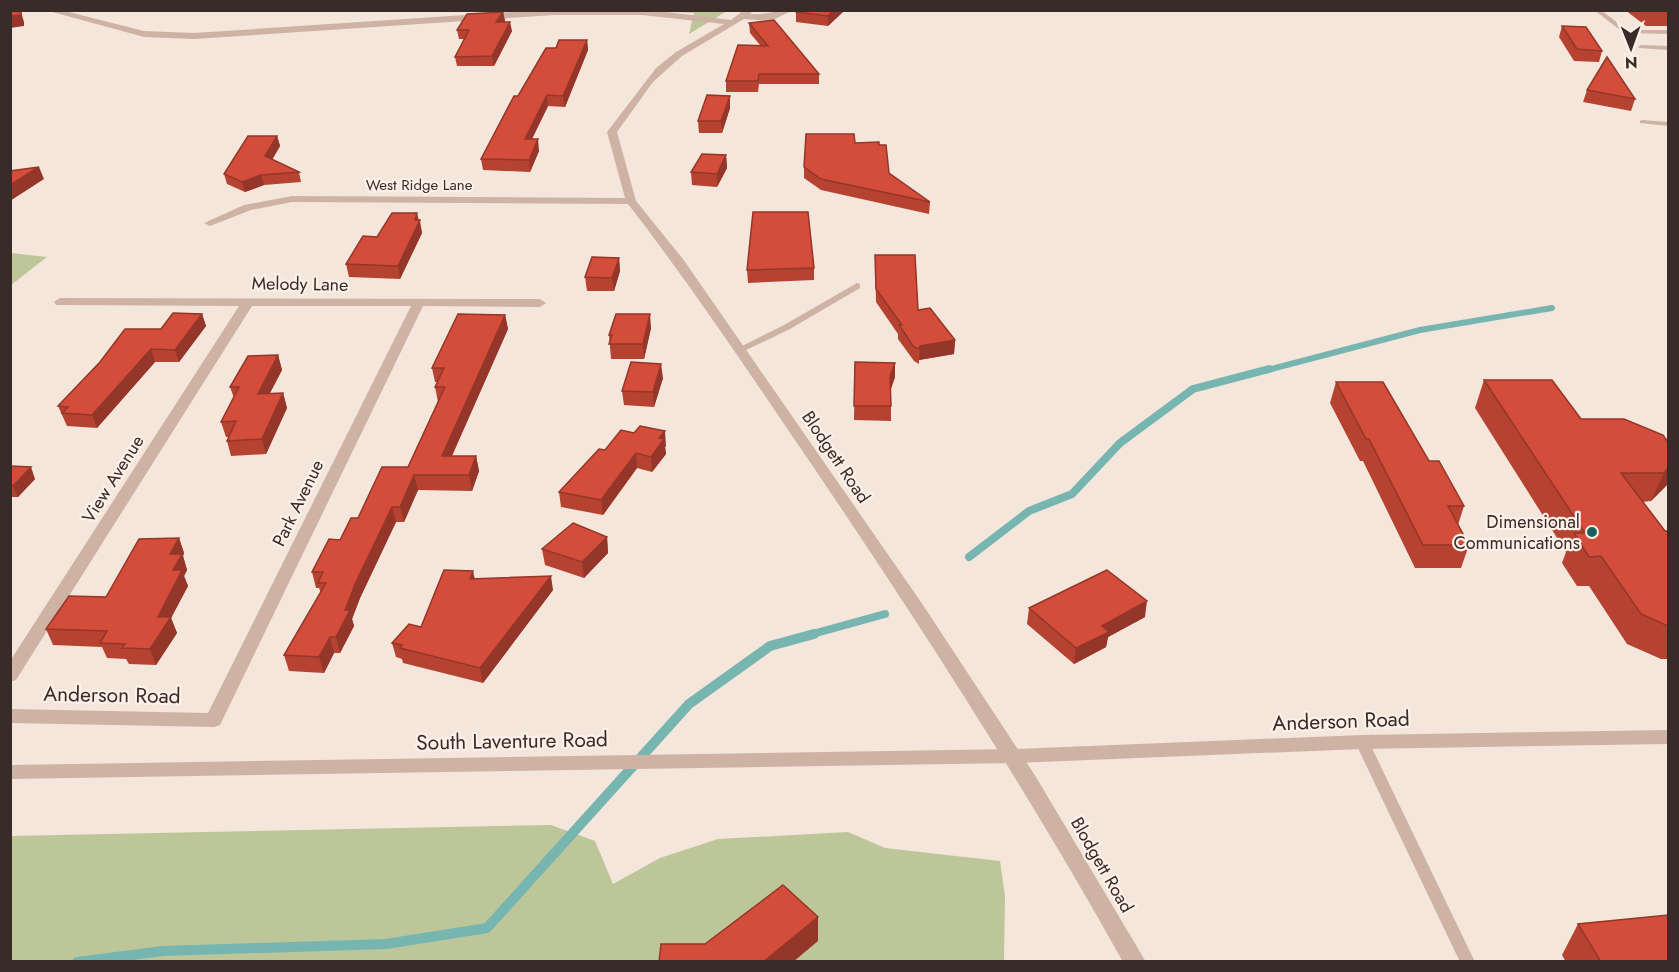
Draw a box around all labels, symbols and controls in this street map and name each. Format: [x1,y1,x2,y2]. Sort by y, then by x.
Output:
north arrow [1601,18,1661,78]
text: N [1625,51,1638,74]
street label: West Ridge Lane [366,174,473,196]
street label: Melody Lane [251,270,349,298]
street label: Blodgett Road [795,406,877,508]
street label: View Avenue [76,430,150,528]
street label: Park Avenue [266,455,330,551]
place label: Dimensional Communications [1453,509,1580,556]
marker: Dimensional Communications [1585,525,1599,539]
street label: Anderson Road [43,679,181,711]
street label: Anderson Road [1272,704,1410,738]
street label: South Laventure Road [416,724,608,758]
street label: Blodgett Road [1064,812,1140,918]

